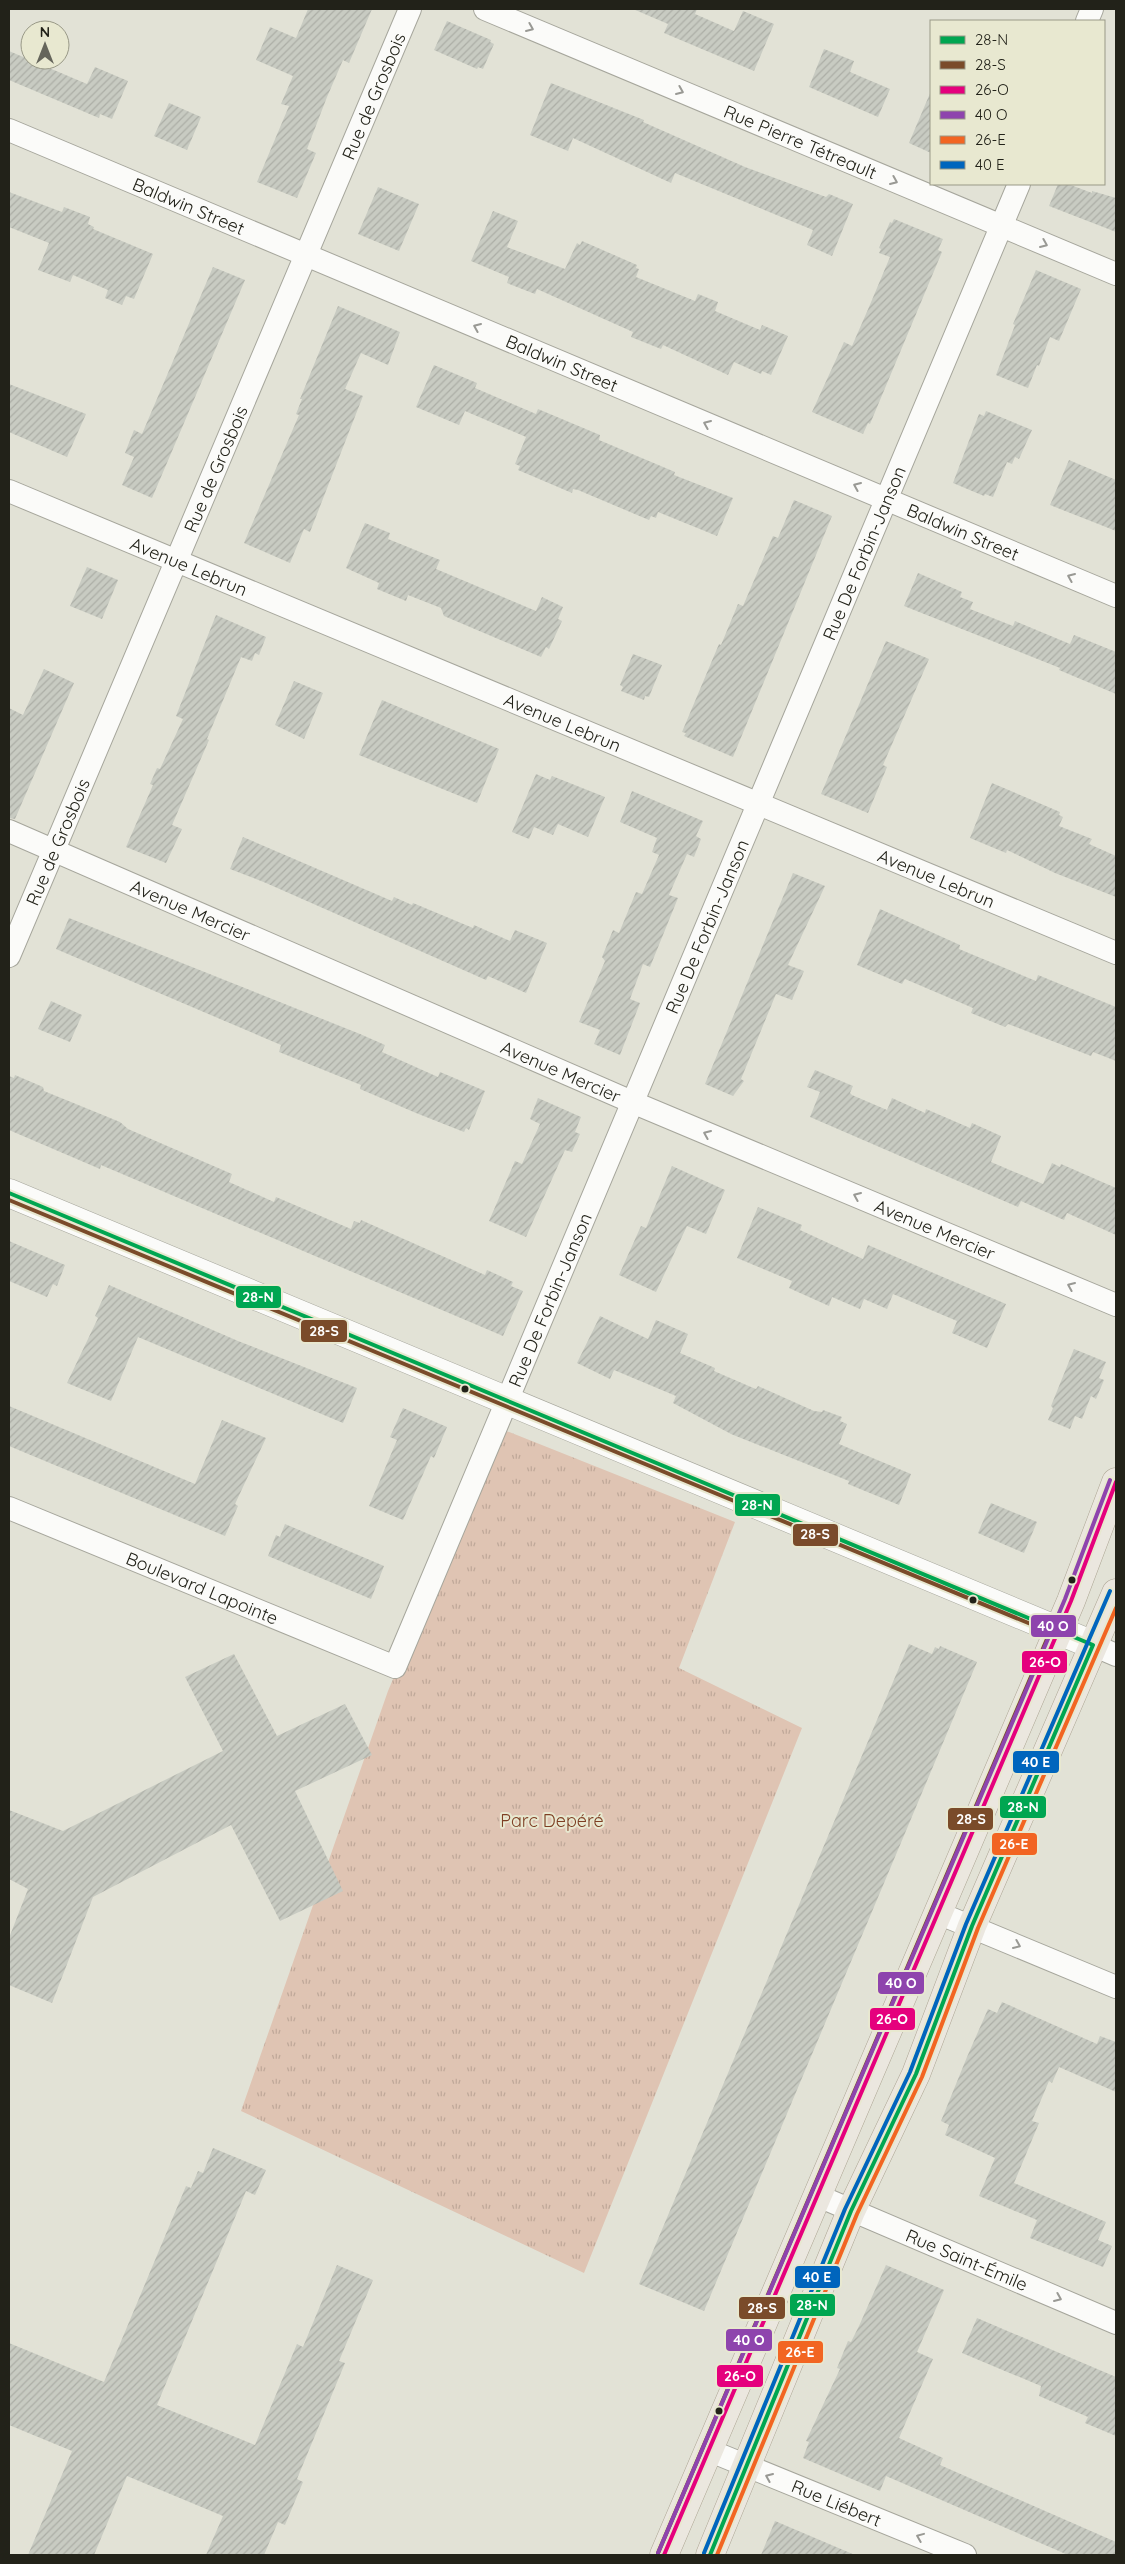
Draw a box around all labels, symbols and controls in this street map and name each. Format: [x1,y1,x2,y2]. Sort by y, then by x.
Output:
north arrow [20,20,70,70]
legend [930,20,1105,185]
one-way arrow [525,21,534,32]
text: N [40,23,50,41]
street label: Rue de Grosbois [336,29,410,163]
text: 28-N [975,30,1008,49]
text: 28-S [975,55,1006,74]
text: 26-O [975,80,1009,99]
one-way arrow [675,84,684,95]
street label: Rue Pierre Tétreault [720,99,880,184]
text: 40 O [975,105,1007,124]
text: 26-E [975,130,1006,149]
text: 40 E [975,155,1004,174]
street label: Baldwin Street [129,172,248,239]
one-way arrow [889,175,898,185]
one-way arrow [1039,237,1048,248]
one-way arrow [473,323,481,333]
street label: Baldwin Street [502,329,622,397]
street label: Rue de Grosbois [178,402,252,536]
one-way arrow [703,419,712,430]
street label: Rue De Forbin-Janson [817,463,911,644]
one-way arrow [853,482,862,493]
street label: Baldwin Street [903,498,1022,565]
street label: Avenue Lebrun [127,531,251,601]
one-way arrow [1067,572,1076,583]
street label: Avenue Lebrun [501,687,625,757]
street label: Rue de Grosbois [20,775,94,909]
street label: Rue De Forbin-Janson [660,836,753,1017]
street label: Avenue Lebrun [874,843,998,913]
street label: Avenue Mercier [127,874,254,946]
street label: Avenue Mercier [498,1035,625,1107]
one-way arrow [703,1129,712,1140]
one-way arrow [853,1192,862,1203]
street label: Avenue Mercier [871,1194,999,1265]
street label: Rue De Forbin-Janson [503,1209,596,1390]
one-way arrow [1067,1281,1076,1292]
line badge: 28-N [235,1285,282,1309]
text: 28-N [242,1288,274,1306]
line badge: 28-S [300,1319,348,1343]
text: 28-S [309,1322,339,1340]
unlabelled marker [460,1384,470,1394]
line badge: 28-N [734,1493,781,1517]
text: 28-N [741,1496,773,1514]
line badge: 28-S [792,1523,839,1547]
text: 28-S [800,1525,830,1543]
street label: Boulevard Lapointe [123,1546,282,1629]
unlabelled marker [1067,1575,1077,1585]
unlabelled marker [968,1595,978,1605]
line badge: 40 O [1030,1614,1077,1638]
text: 40 O [1037,1617,1069,1635]
line badge: 26-O [1021,1650,1068,1674]
text: 26-O [1029,1653,1061,1671]
line badge: 40 E [1012,1750,1060,1774]
text: 40 E [1022,1753,1050,1771]
line badge: 28-N [999,1795,1047,1819]
text: 28-N [1007,1798,1039,1816]
line badge: 28-S [947,1807,994,1831]
park label: Parc Depéré [500,1809,604,1832]
text: 28-S [956,1810,986,1828]
line badge: 26-E [991,1832,1038,1856]
text: 26-E [999,1835,1029,1853]
one-way arrow [1012,1939,1021,1949]
line badge: 40 O [877,1971,925,1995]
text: 40 O [885,1974,917,1992]
line badge: 26-O [869,2007,916,2031]
text: 26-O [876,2010,908,2028]
street label: Rue Saint-Émile [902,2223,1031,2296]
line badge: 40 E [794,2265,841,2289]
text: 40 E [803,2268,831,2286]
one-way arrow [1053,2292,1061,2302]
line badge: 28-N [789,2293,836,2317]
line badge: 28-S [738,2296,786,2320]
text: 28-N [796,2296,828,2314]
text: 28-S [747,2299,777,2317]
line badge: 40 O [725,2328,773,2352]
text: 40 O [733,2331,765,2349]
line badge: 26-E [777,2340,824,2364]
text: 26-E [785,2343,815,2361]
line badge: 26-O [716,2364,764,2388]
text: 26-O [724,2367,756,2385]
unlabelled marker [714,2406,724,2416]
one-way arrow [765,2472,774,2483]
street label: Rue Liébert [788,2474,885,2531]
one-way arrow [916,2533,925,2543]

